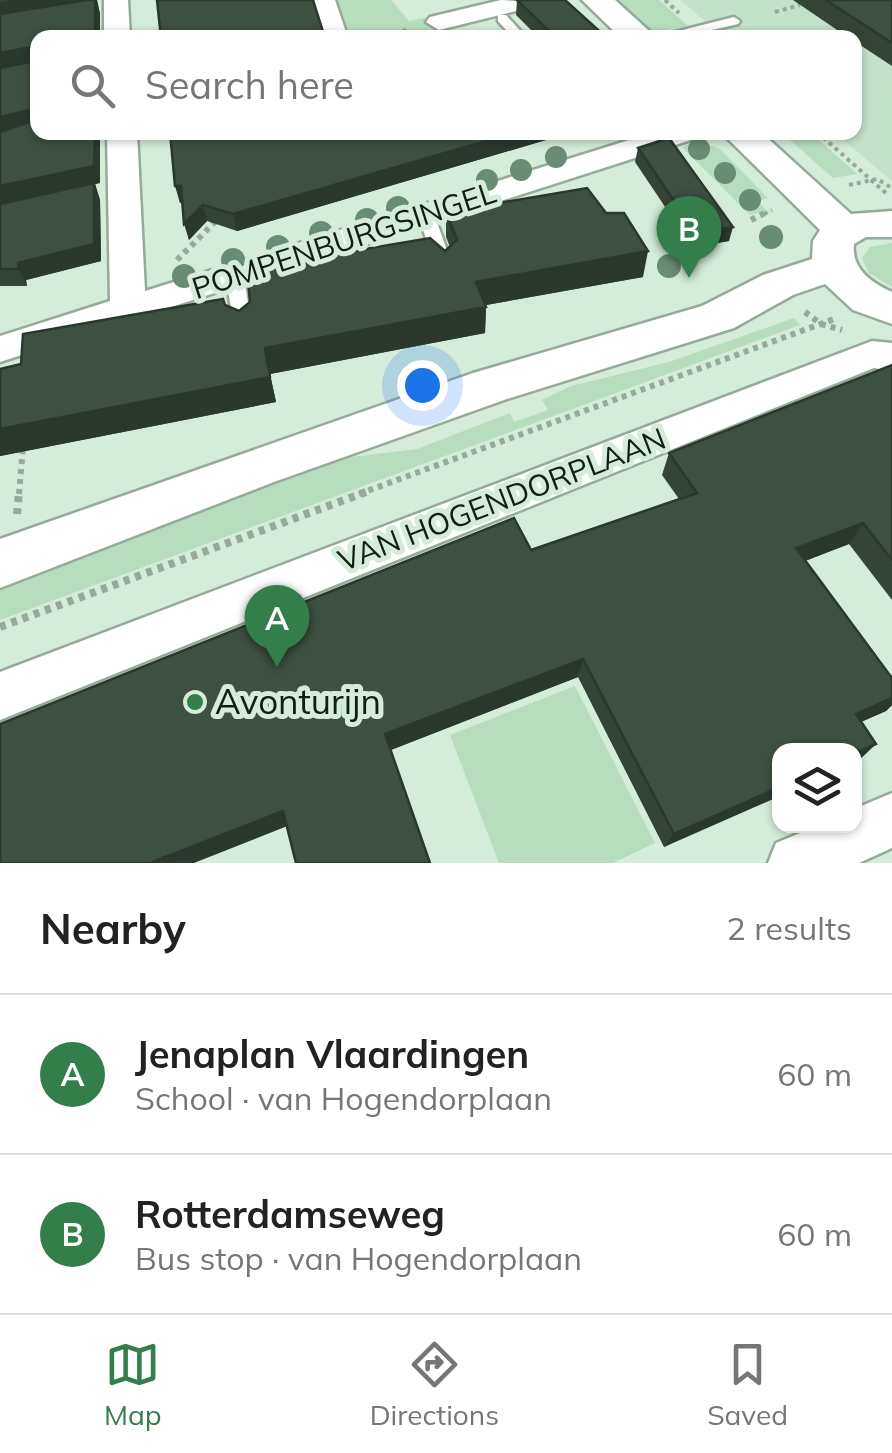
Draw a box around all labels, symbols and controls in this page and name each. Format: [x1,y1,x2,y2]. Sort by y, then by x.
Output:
search box [30,30,862,140]
icon: search [65,58,120,113]
text: Search here [145,61,354,109]
street label: POMPENBURGSINGEL [187,173,501,307]
pin: B [656,196,722,278]
your location [397,360,448,411]
street label: VAN HOGENDORPLAAN [332,419,671,579]
pin: A [244,584,310,667]
place label: Avonturijn [215,679,381,723]
marker: Avonturijn [184,691,206,713]
map controls [772,743,862,833]
button: layers [772,743,862,833]
text: Nearby [40,902,186,955]
text: 2 results [727,908,852,948]
text: Jenaplan Vlaardingen [135,1030,529,1078]
text: A [60,1054,85,1094]
text: 60 m [777,1054,852,1094]
text: School · van Hogendorplaan [135,1078,552,1118]
text: Rotterdamseweg [135,1190,445,1238]
text: B [61,1214,84,1254]
text: 60 m [777,1214,852,1254]
text: Bus stop · van Hogendorplaan [135,1238,582,1278]
tab: Map [104,1337,162,1432]
tab: Directions [370,1337,499,1432]
tab: Saved [707,1337,788,1432]

